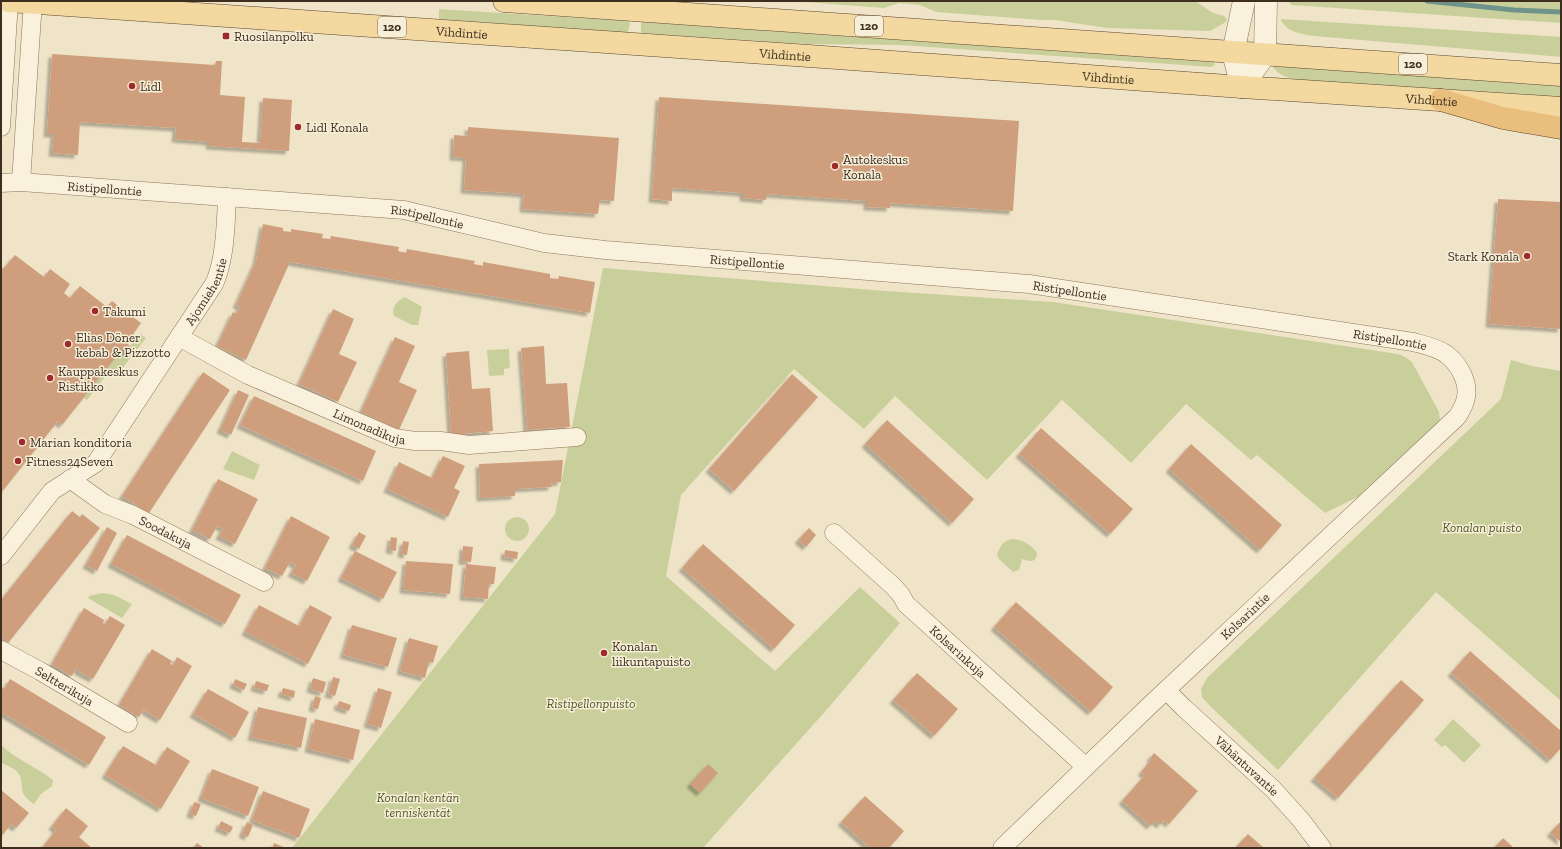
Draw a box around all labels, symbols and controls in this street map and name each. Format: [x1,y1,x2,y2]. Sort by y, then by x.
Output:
road number: 120 [855,16,883,36]
road number: 120 [378,17,406,37]
street label: Vihdintie [435,23,488,41]
place label: Ruosilanpolku [234,29,315,44]
marker: Ruosilanpolku [221,31,231,41]
street label: Vihdintie [758,45,812,64]
road number: 120 [1399,54,1427,74]
street label: Vihdintie [1081,68,1135,87]
place label: Lidl [140,79,162,94]
marker: Lidl [127,81,137,91]
street label: Vihdintie [1404,90,1458,109]
place label: Lidl Konala [306,120,369,135]
marker: Lidl Konala [293,122,303,132]
place label: Autokeskus Konala [843,152,908,182]
marker: Autokeskus Konala [830,161,840,171]
street label: Ristipellontie [67,178,143,198]
street label: Ristipellontie [390,202,465,231]
place label: Stark Konala [1448,249,1520,264]
street label: Ristipellontie [709,251,785,272]
marker: Stark Konala [1522,251,1532,261]
street label: Ajomiehentie [182,257,229,328]
street label: Ristipellontie [1032,277,1108,303]
place label: Takumi [103,304,146,319]
marker: Takumi [90,306,100,316]
street label: Ristipellontie [1352,326,1429,353]
place label: Elias Döner kebab & Pizzotto [76,330,171,360]
marker: Elias Döner kebab & Pizzotto [63,339,73,349]
place label: Kauppakeskus Ristikko [58,364,139,394]
marker: Kauppakeskus Ristikko [45,373,55,383]
street label: Limonadikuja [331,405,407,447]
place label: Marian konditoria [30,435,132,450]
marker: Marian konditoria [17,437,27,447]
place label: Fitness24Seven [26,454,114,469]
marker: Fitness24Seven [13,456,23,466]
street label: Soodakuja [137,512,195,552]
park label: Konalan puisto [1442,520,1522,535]
street label: Kolsarintie [1217,590,1273,642]
street label: Kolsarinkuja [927,622,990,681]
place label: Konalan liikuntapuisto [612,639,691,669]
marker: Konalan liikuntapuisto [599,648,609,658]
street label: Seltterikuja [33,663,97,709]
park label: Ristipellonpuisto [547,696,636,711]
street label: Vähäntuvantie [1211,732,1283,799]
park label: Konalan kentän tenniskentät [377,790,459,820]

